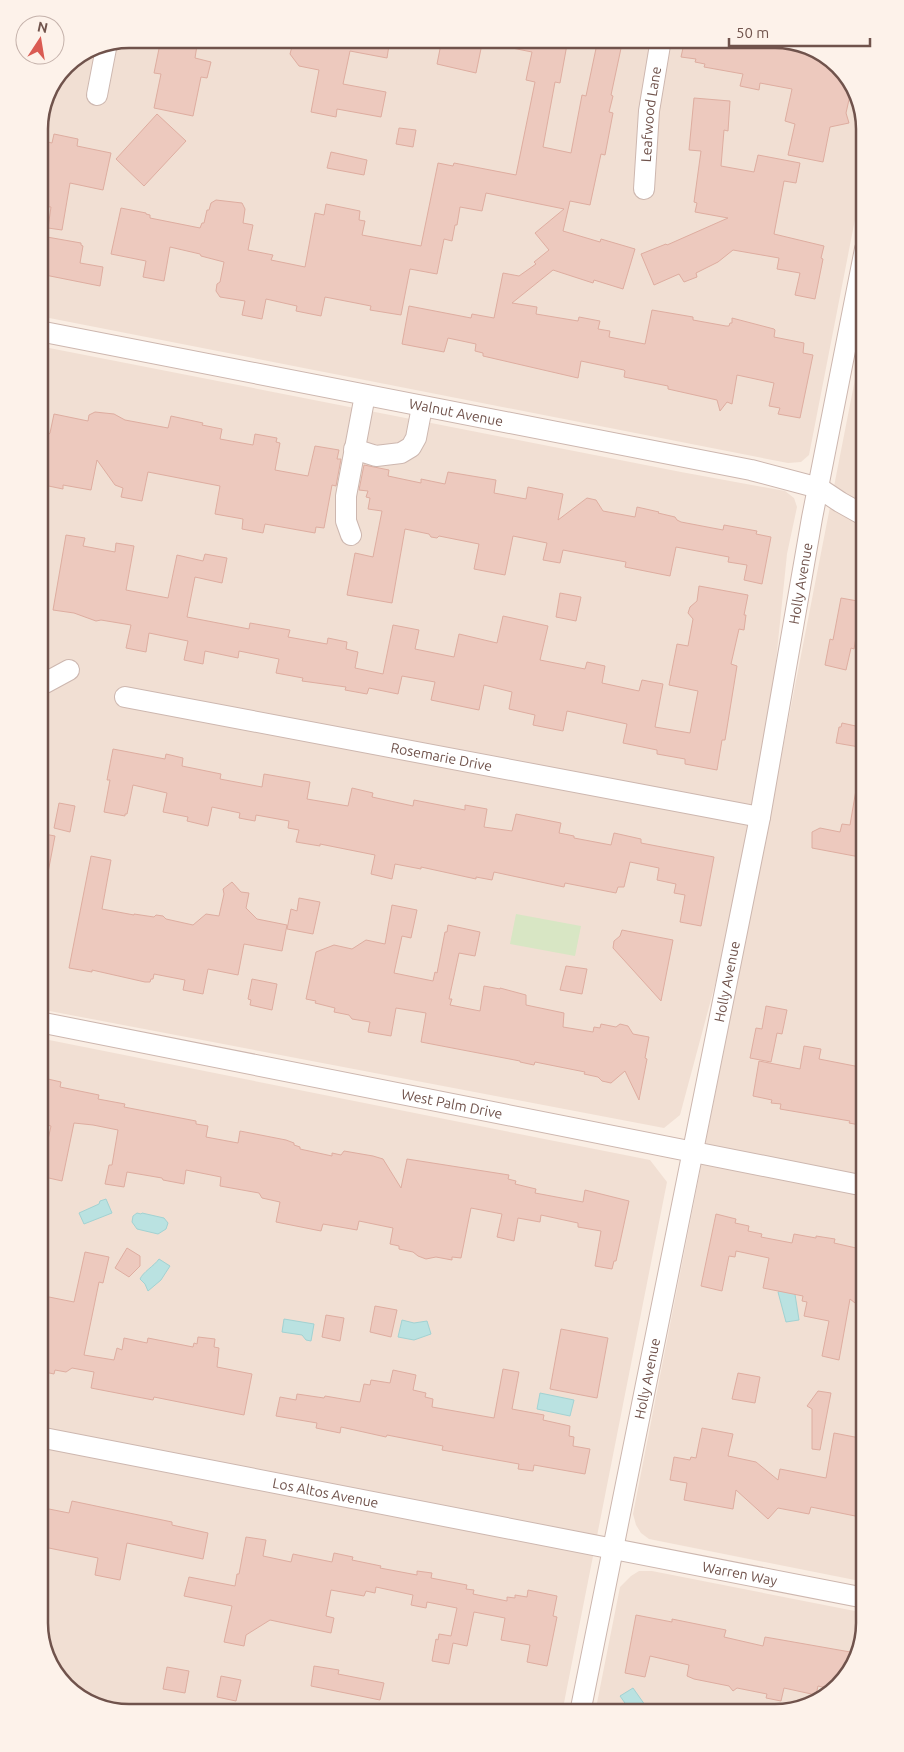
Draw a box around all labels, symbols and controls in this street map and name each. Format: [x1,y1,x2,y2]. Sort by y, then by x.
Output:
north arrow [15,15,65,65]
scale bar [729,15,870,47]
text: N [36,18,49,36]
text: 50 m [736,24,769,41]
street label: Leafwood Lane [638,65,664,163]
street label: Walnut Avenue [408,395,505,429]
street label: Holly Avenue [786,541,816,625]
street label: Rosemarie Drive [389,739,493,774]
street label: Holly Avenue [711,940,743,1024]
street label: West Palm Drive [400,1086,504,1122]
street label: Holly Avenue [631,1337,663,1421]
street label: Los Altos Avenue [271,1475,380,1511]
street label: Warren Way [701,1558,779,1589]

